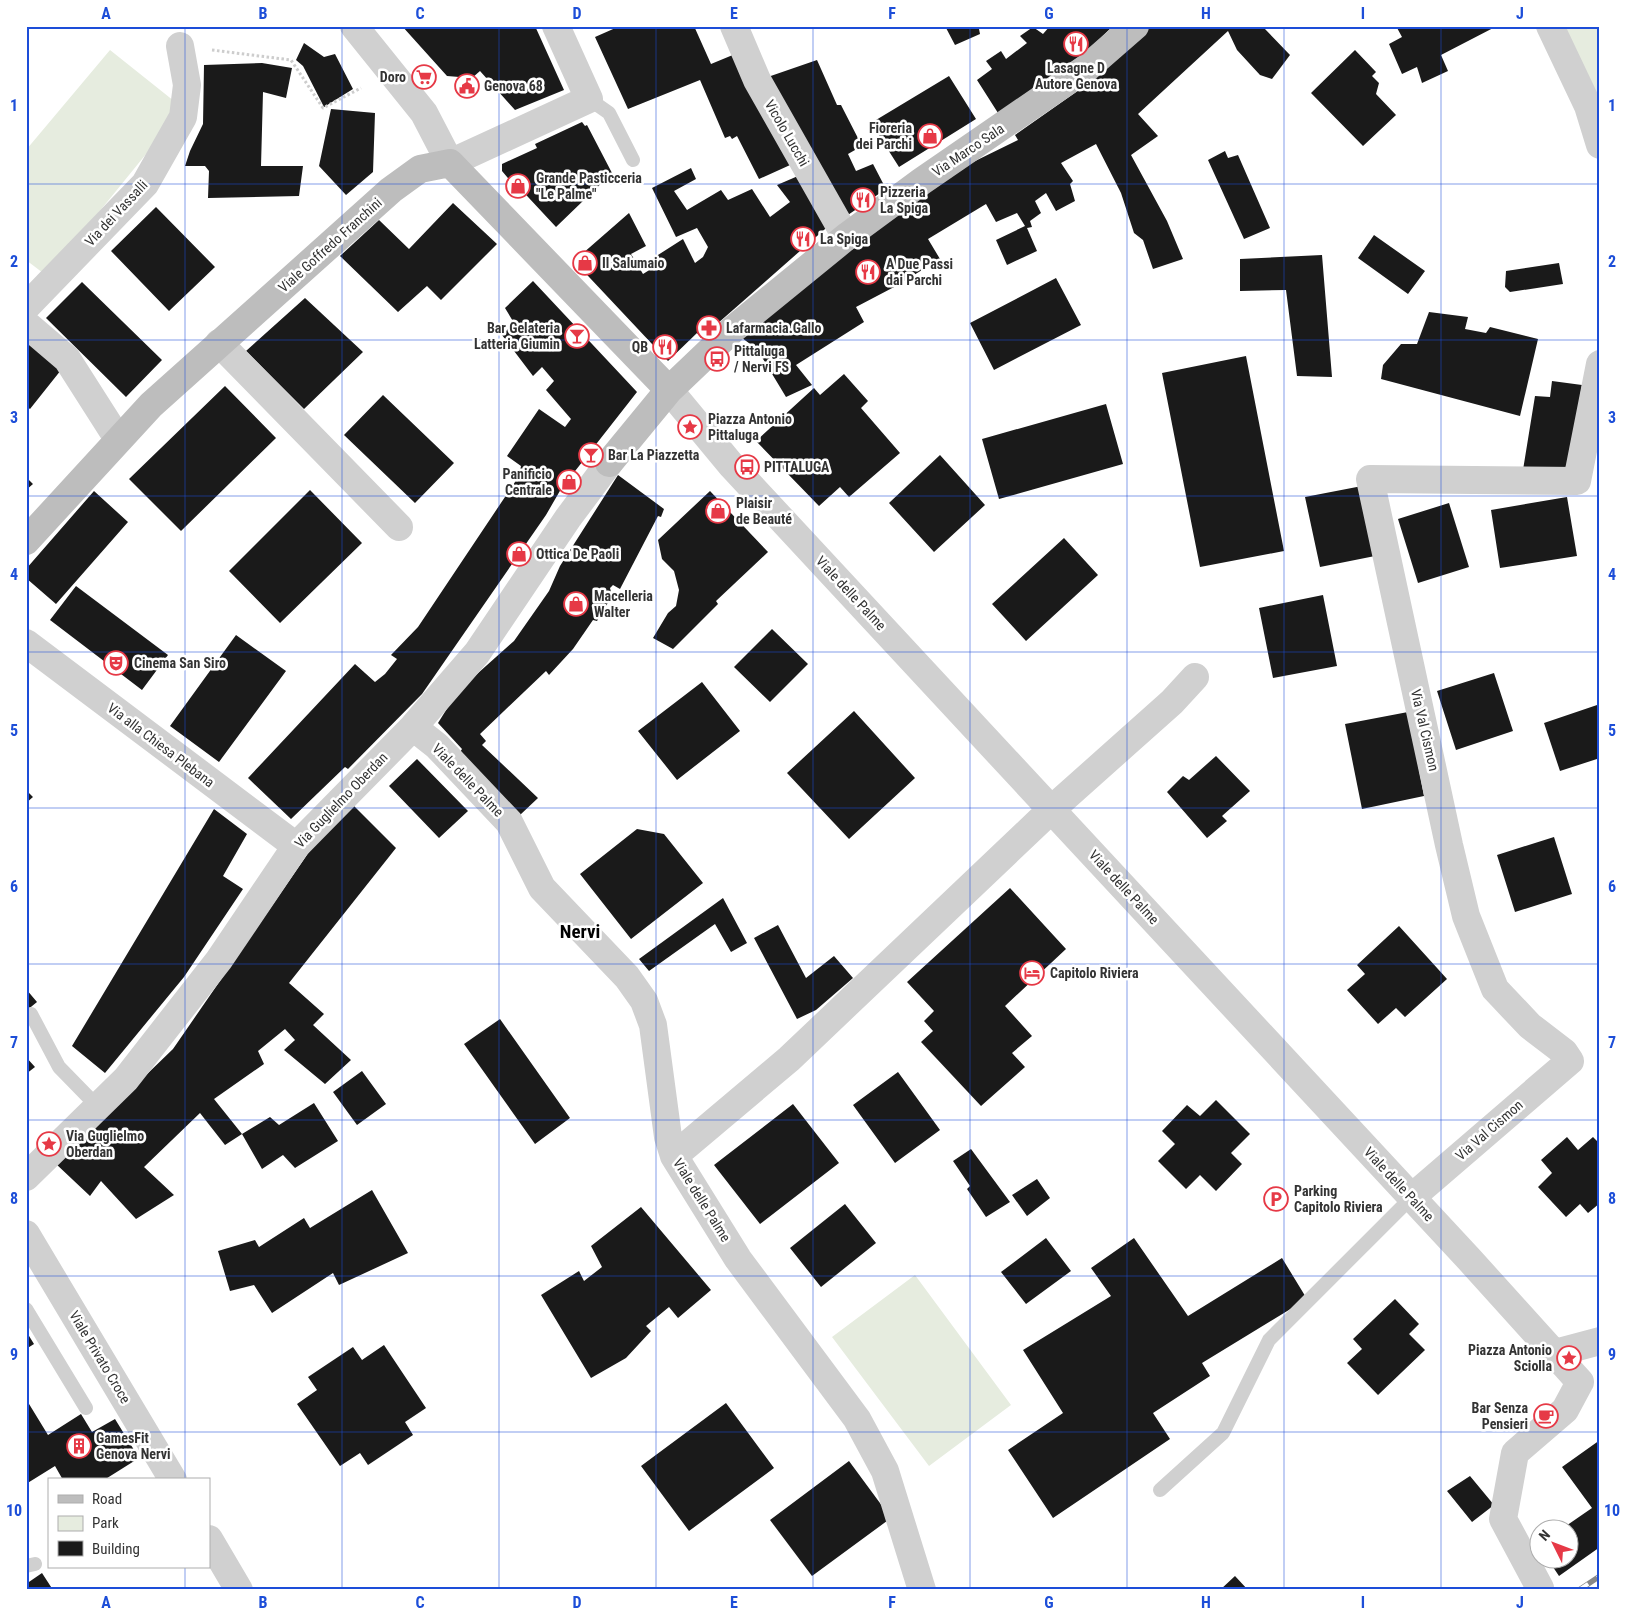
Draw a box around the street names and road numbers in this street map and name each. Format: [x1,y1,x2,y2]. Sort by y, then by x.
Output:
street label: Vicolo Lucchi [762,97,812,169]
street label: Via Marco Sala [929,120,1007,180]
street label: Via dei Vassalli [81,177,151,249]
street label: Viale Goffredo Franchini [275,194,385,296]
street label: Viale delle Palme [813,553,890,634]
street label: Via Val Cismon [1408,688,1442,772]
street label: Via alla Chiesa Plebana [104,700,218,790]
street label: Viale delle Palme [429,740,507,820]
street label: Via Guglielmo Oberdan [291,749,391,851]
street label: Viale delle Palme [1086,847,1163,928]
street label: Via Val Cismon [1452,1097,1526,1163]
street label: Viale delle Palme [1361,1144,1438,1225]
street label: Viale delle Palme [670,1155,734,1245]
street label: Viale Privato Croce [66,1308,134,1406]

